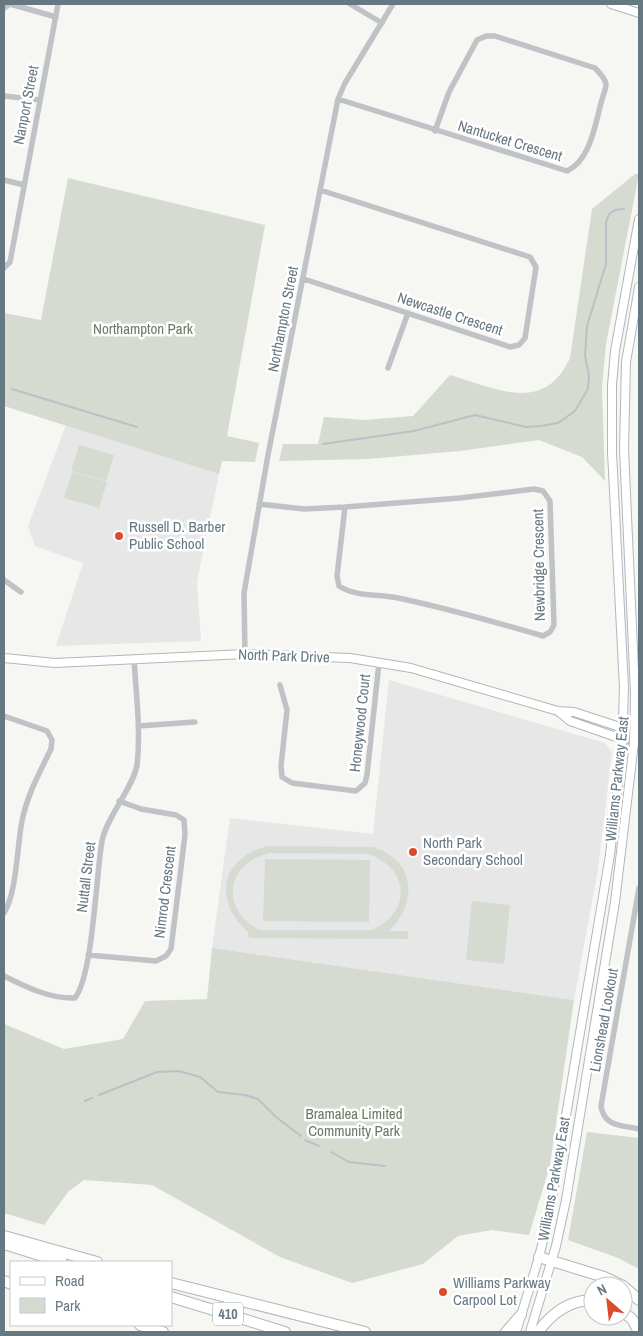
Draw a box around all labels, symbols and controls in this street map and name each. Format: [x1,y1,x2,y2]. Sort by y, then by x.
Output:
street label: Nanport Street [8,63,44,146]
street label: Nantucket Crescent [455,115,565,167]
street label: Northampton Street [262,264,303,374]
street label: Newcastle Crescent [395,287,506,341]
park label: Northampton Park [93,318,194,339]
street label: Newbridge Crescent [527,508,550,621]
place label: Russell D. Barber Public School [129,516,225,554]
marker: Russell D. Barber Public School [113,530,125,542]
street label: North Park Drive [238,643,330,668]
street label: Honeywood Court [344,672,375,773]
street label: Williams Parkway East [599,715,634,843]
place label: North Park Secondary School [423,832,523,870]
street label: Nuttall Street [71,840,100,914]
street label: Nimrod Crescent [148,844,181,939]
marker: North Park Secondary School [407,846,419,858]
street label: Lionshead Lookout [584,966,623,1073]
park label: Bramalea Limited Community Park [305,1103,403,1141]
street label: Williams Parkway East [532,1115,575,1243]
legend [10,1261,172,1326]
text: Road [55,1270,84,1291]
place label: Williams Parkway Carpool Lot [453,1272,552,1310]
north arrow [583,1276,633,1326]
text: N [594,1280,610,1299]
marker: Williams Parkway Carpool Lot [437,1286,449,1298]
text: Park [55,1295,81,1316]
road number: 410 [213,1302,243,1326]

